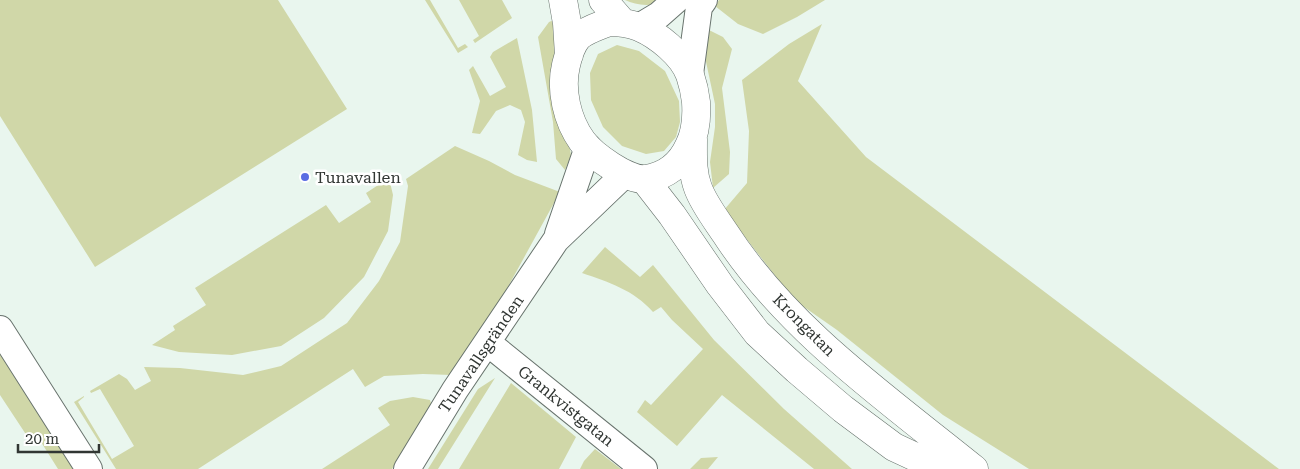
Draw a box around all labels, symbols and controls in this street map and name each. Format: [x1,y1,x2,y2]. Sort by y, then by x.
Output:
place label: Tunavallen [315,168,401,187]
marker: Tunavallen [299,171,311,183]
street label: Krongatan [769,290,839,360]
street label: Tunavallsgränden [435,291,527,417]
street label: Grankvistgatan [514,362,618,450]
scale bar [18,422,99,454]
text: 20 m [25,430,60,448]

